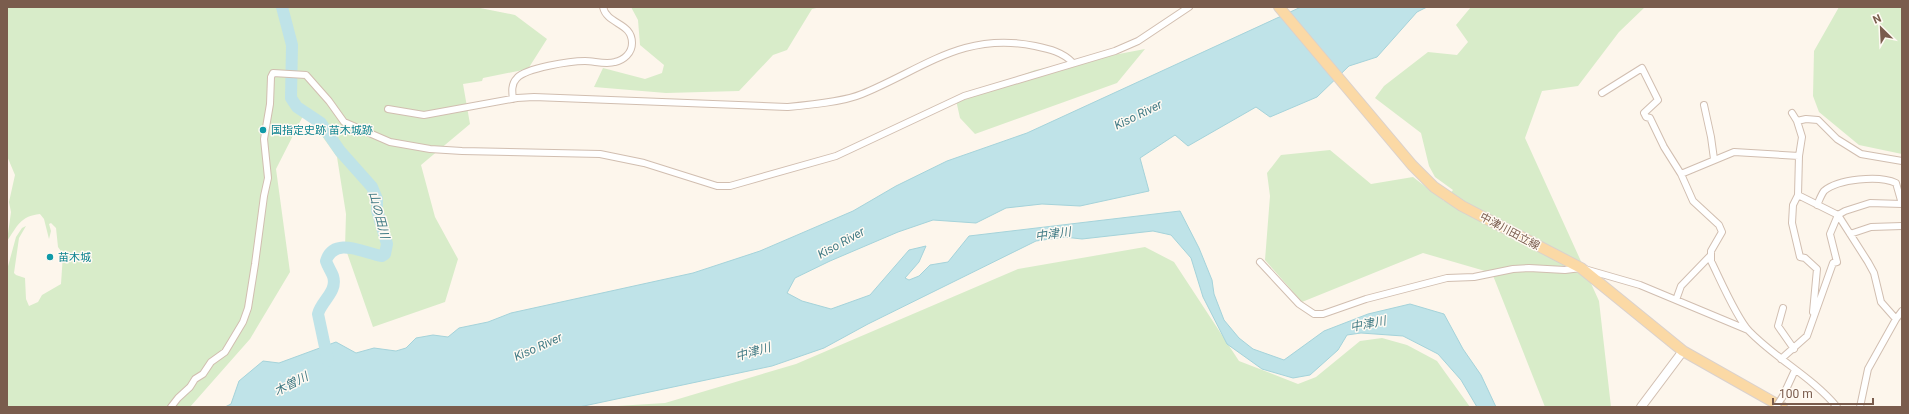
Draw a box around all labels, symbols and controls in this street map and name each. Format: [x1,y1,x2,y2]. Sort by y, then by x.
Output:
north arrow [1861,8,1901,48]
text: N [1871,12,1884,27]
water label: Kiso River [1112,97,1165,133]
place label: 国指定史跡 苗木城跡 [271,124,373,137]
marker: 国指定史跡 苗木城跡 [258,125,268,135]
water label: 山の田川 [366,190,392,242]
street label: 中津川田立線 [1478,210,1542,253]
water label: Kiso River [815,224,868,262]
water label: 中津川 [1034,224,1074,243]
place label: 苗木城 [58,251,91,264]
marker: 苗木城 [45,252,55,262]
water label: 中津川 [1349,313,1389,334]
water label: Kiso River [512,330,565,364]
water label: 中津川 [734,340,774,364]
water label: 木曽川 [272,369,312,398]
scale bar [1773,380,1873,406]
text: 100 m [1779,387,1813,401]

